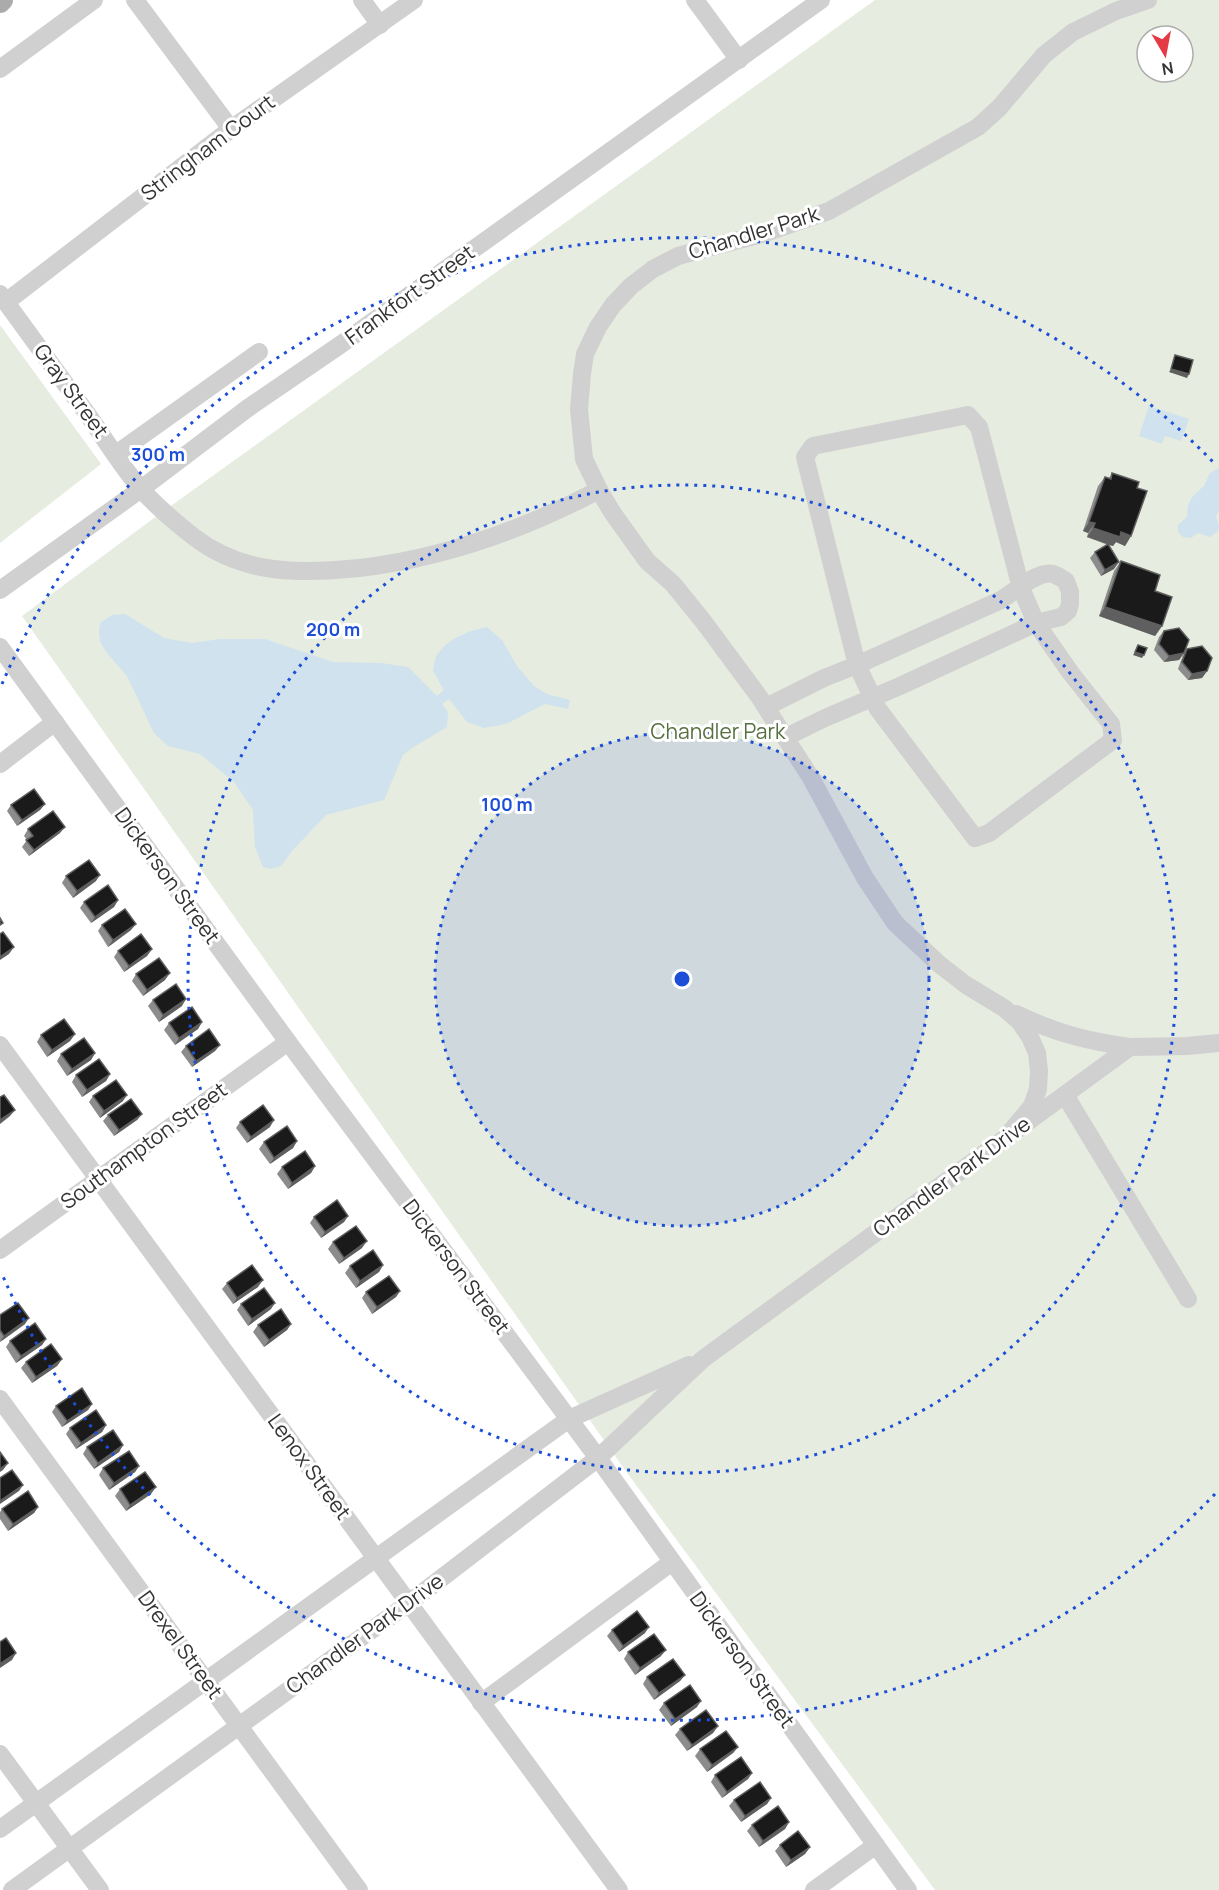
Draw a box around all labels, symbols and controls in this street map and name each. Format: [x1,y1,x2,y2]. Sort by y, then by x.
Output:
north arrow [1135,24,1195,84]
text: N [1160,57,1175,81]
street label: Stringham Court [135,88,280,207]
street label: Chandler Park [685,199,823,265]
street label: Frankfort Street [339,238,480,351]
street label: Gray Street [28,338,115,443]
text: 300 m [131,442,185,466]
text: 200 m [306,617,360,641]
park label: Chandler Park [651,717,786,745]
text: 100 m [481,792,533,816]
street label: Dickerson Street [109,802,227,949]
centre of rings [672,969,692,989]
street label: Southampton Street [55,1075,232,1215]
street label: Chandler Park Drive [867,1110,1036,1243]
street label: Dickerson Street [397,1193,517,1340]
street label: Lenox Street [262,1408,358,1525]
street label: Chandler Park Drive [280,1567,449,1700]
street label: Drexel Street [132,1585,229,1704]
street label: Dickerson Street [684,1586,802,1733]

